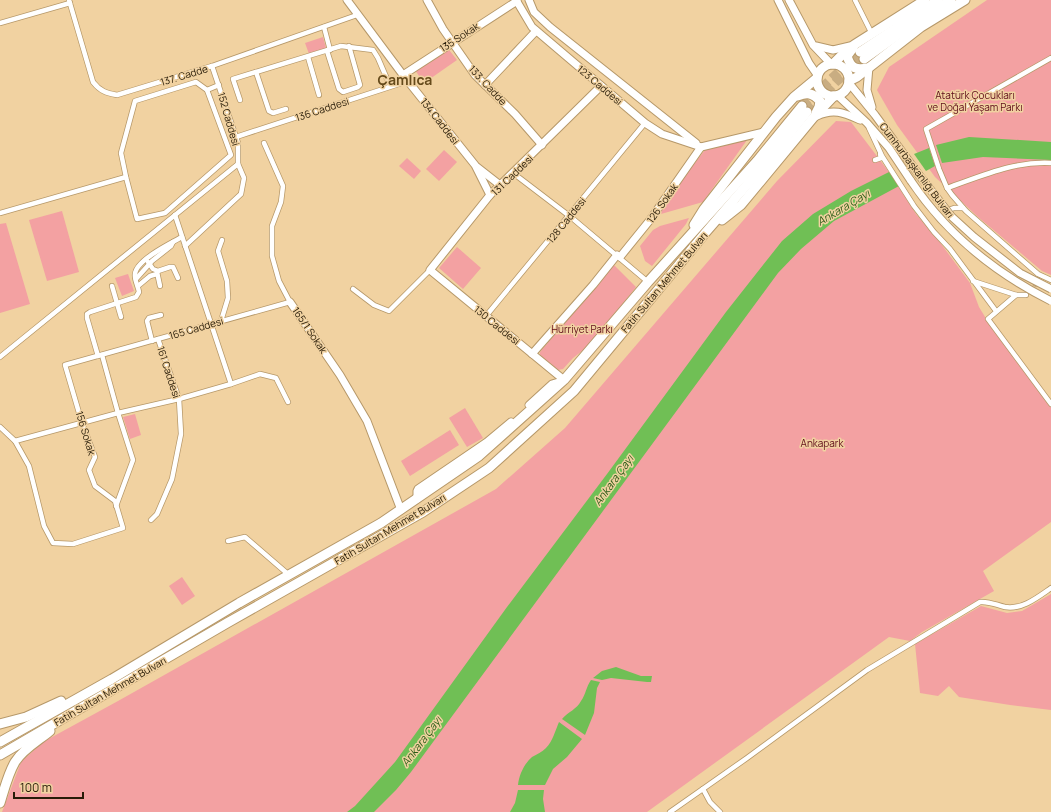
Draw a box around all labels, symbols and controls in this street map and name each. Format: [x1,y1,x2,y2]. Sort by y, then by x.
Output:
street label: 135 Sokak [436,18,482,55]
street label: 137. Cadde [159,61,209,89]
street label: 133. Cadde [466,62,510,108]
street label: 123 Caddesi [574,62,626,108]
district label: Çamlıca [378,70,432,89]
park label: Atatürk Çocukları ve Doğal Yaşam Parkı [927,88,1023,114]
street label: 152 Caddesi [215,91,243,147]
street label: 136 Caddesi [293,94,351,124]
street label: 134 Caddesi [417,95,463,147]
street label: Cumhurbaşkanlığı Bulvarı [877,120,957,220]
street label: 131 Caddesi [488,151,536,199]
street label: 126 Sokak [643,180,681,226]
water label: Ankara Çayı [814,185,873,229]
street label: 128 Caddesi [543,194,589,246]
street label: Fatih Sultan Mehmet Bulvarı [618,229,710,335]
street label: 130 Caddesi [471,302,523,348]
street label: 165/1 Sokak [289,304,331,357]
street label: 165 Caddesi [167,314,225,342]
park label: Hürriyet Parkı [551,322,613,336]
street label: 161 Caddesi [154,344,184,400]
street label: 156 Sokak [73,409,100,458]
park label: Ankapark [801,436,844,450]
water label: Ankara Çayı [590,451,637,508]
street label: Fatih Sultan Mehmet Bulvarı [332,490,448,568]
street label: Fatih Sultan Mehmet Bulvarı [51,653,169,729]
water label: Ankara Çayı [397,712,446,769]
scale bar [14,774,83,800]
text: 100 m [20,779,52,796]

